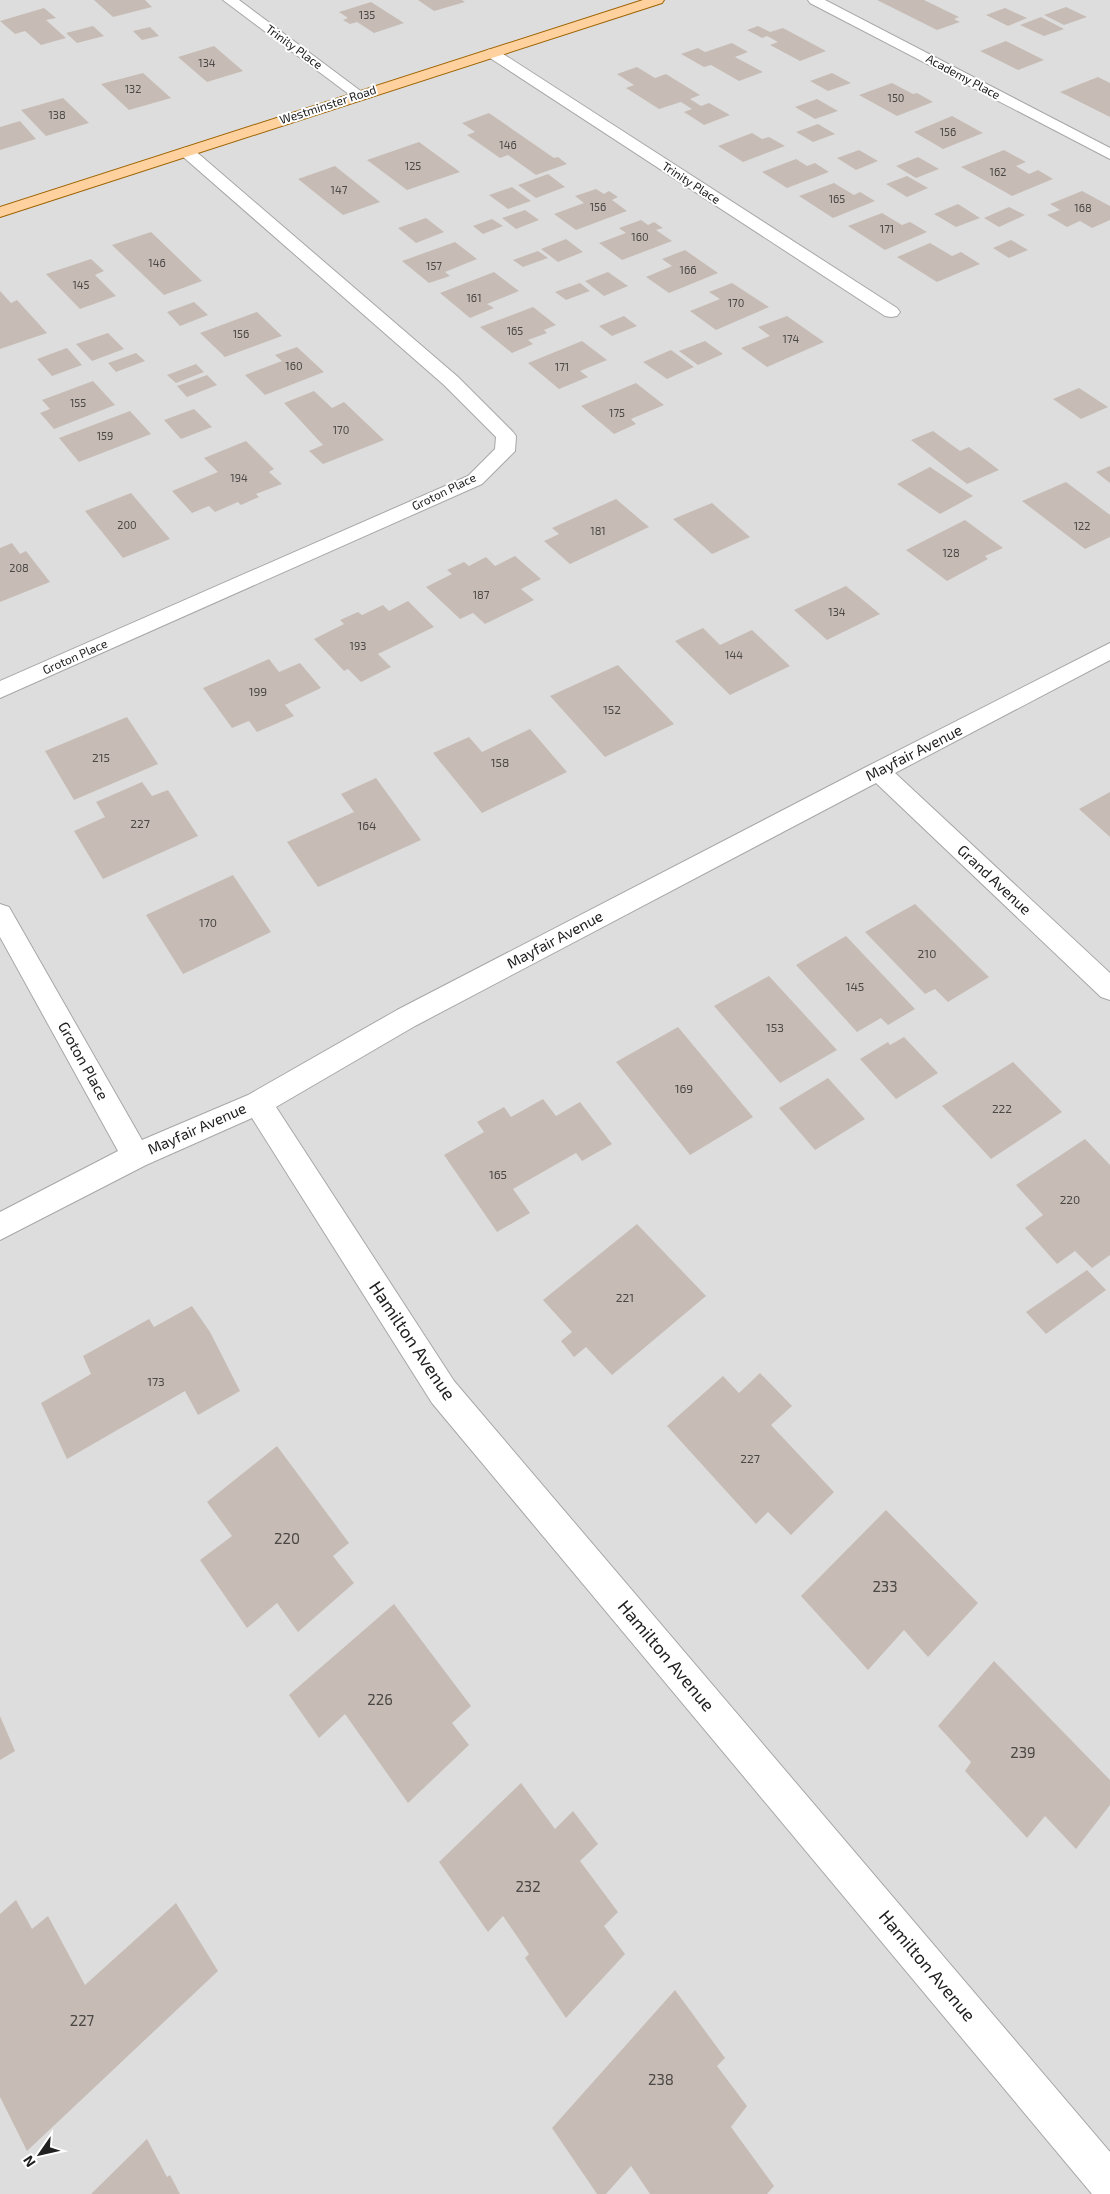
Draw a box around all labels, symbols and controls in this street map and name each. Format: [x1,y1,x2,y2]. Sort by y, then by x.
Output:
house number: 135 [359,8,375,21]
street label: Trinity Place [264,21,326,71]
street label: Academy Place [924,51,1003,102]
house number: 134 [198,56,216,69]
house number: 132 [125,82,141,95]
street label: Westminster Road [278,82,378,126]
house number: 150 [888,91,904,104]
house number: 138 [48,108,66,121]
house number: 156 [940,125,956,138]
house number: 146 [499,138,517,151]
street label: Trinity Place [660,158,723,206]
house number: 125 [405,159,421,172]
house number: 162 [990,165,1006,178]
house number: 147 [331,183,348,196]
house number: 165 [829,192,845,205]
house number: 156 [590,200,606,213]
house number: 168 [1074,201,1092,214]
house number: 171 [880,222,894,235]
house number: 160 [631,230,649,243]
house number: 146 [148,256,166,269]
house number: 157 [426,259,442,272]
house number: 166 [680,263,696,276]
house number: 145 [72,278,90,291]
house number: 161 [466,291,482,304]
house number: 170 [728,296,744,309]
house number: 165 [507,324,523,337]
house number: 156 [233,327,249,340]
house number: 174 [783,332,800,345]
house number: 160 [285,359,303,372]
house number: 171 [555,360,569,373]
house number: 155 [70,396,86,409]
house number: 175 [609,406,625,419]
house number: 170 [333,423,349,436]
house number: 159 [97,429,113,442]
street label: Groton Place [409,470,478,513]
house number: 194 [230,471,248,484]
house number: 200 [117,518,137,531]
house number: 122 [1074,519,1090,532]
house number: 181 [590,524,606,537]
house number: 128 [942,546,960,559]
house number: 208 [9,561,29,574]
house number: 187 [473,588,490,601]
house number: 134 [828,605,846,618]
street label: Groton Place [40,636,109,677]
house number: 193 [350,639,366,652]
house number: 144 [725,648,743,661]
house number: 199 [249,684,267,698]
house number: 152 [603,702,621,716]
street label: Mayfair Avenue [862,720,965,784]
house number: 215 [92,750,110,764]
house number: 158 [491,755,509,769]
house number: 227 [130,816,150,830]
house number: 164 [357,818,377,832]
street label: Grand Avenue [954,841,1035,918]
street label: Mayfair Avenue [504,906,606,972]
house number: 170 [199,915,217,929]
house number: 210 [918,946,936,960]
house number: 145 [846,979,864,993]
street label: Groton Place [55,1018,113,1103]
house number: 153 [766,1020,784,1034]
house number: 169 [675,1081,693,1095]
street label: Mayfair Avenue [145,1098,249,1158]
house number: 222 [992,1101,1012,1115]
house number: 165 [489,1167,507,1181]
house number: 220 [1060,1192,1080,1206]
street label: Hamilton Avenue [365,1277,461,1404]
house number: 221 [616,1290,634,1304]
house number: 173 [147,1374,165,1388]
house number: 227 [740,1451,760,1465]
house number: 220 [274,1529,300,1547]
house number: 233 [872,1577,898,1595]
street label: Hamilton Avenue [614,1595,720,1716]
house number: 226 [367,1690,393,1708]
house number: 239 [1010,1743,1036,1761]
house number: 232 [515,1877,541,1895]
street label: Hamilton Avenue [875,1905,981,2026]
house number: 227 [70,2011,95,2029]
house number: 238 [648,2070,674,2088]
north arrow [15,2129,65,2179]
text: N [19,2153,39,2170]

